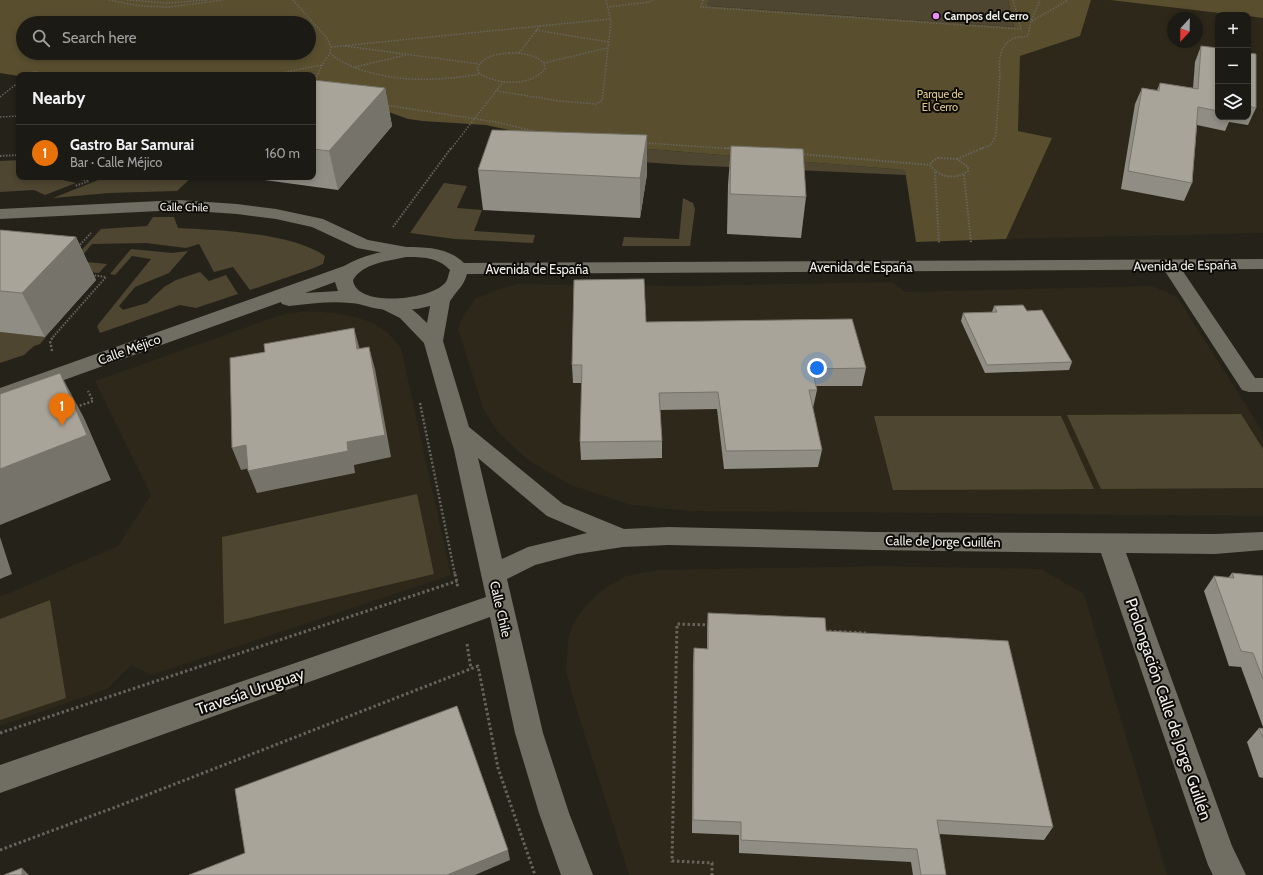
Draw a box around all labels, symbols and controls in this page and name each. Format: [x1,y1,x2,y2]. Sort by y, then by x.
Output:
place label: Campos del Cerro [944,9,1028,23]
marker: Campos del Cerro [931,11,941,21]
north arrow [1167,12,1203,48]
map controls [1215,12,1251,120]
button: + [1215,12,1251,48]
search box [16,16,316,60]
icon: search [30,27,52,49]
text: Search here [62,29,137,47]
button: − [1215,48,1251,84]
button: layers [1215,84,1251,120]
park label: Parque de El Cerro [917,87,964,114]
text: Nearby [32,88,85,108]
text: Gastro Bar Samurai [70,136,194,154]
text: 1 [43,145,47,161]
text: 160 m [265,145,300,161]
text: Bar · Calle Méjico [70,154,162,170]
street label: Calle Chile [160,200,209,214]
street label: Avenida de España [1133,256,1237,274]
street label: Avenida de España [809,259,913,275]
street label: Avenida de España [485,261,589,277]
street label: Calle Méjico [96,330,163,369]
your location [807,358,827,378]
pin: 1 [49,393,75,426]
street label: Calle de Jorge Guillén [885,532,1001,550]
street label: Calle Chile [487,579,515,639]
street label: Prolongación Calle de Jorge Guillén [1122,596,1216,823]
street label: Travesía Uruguay [194,664,307,719]

